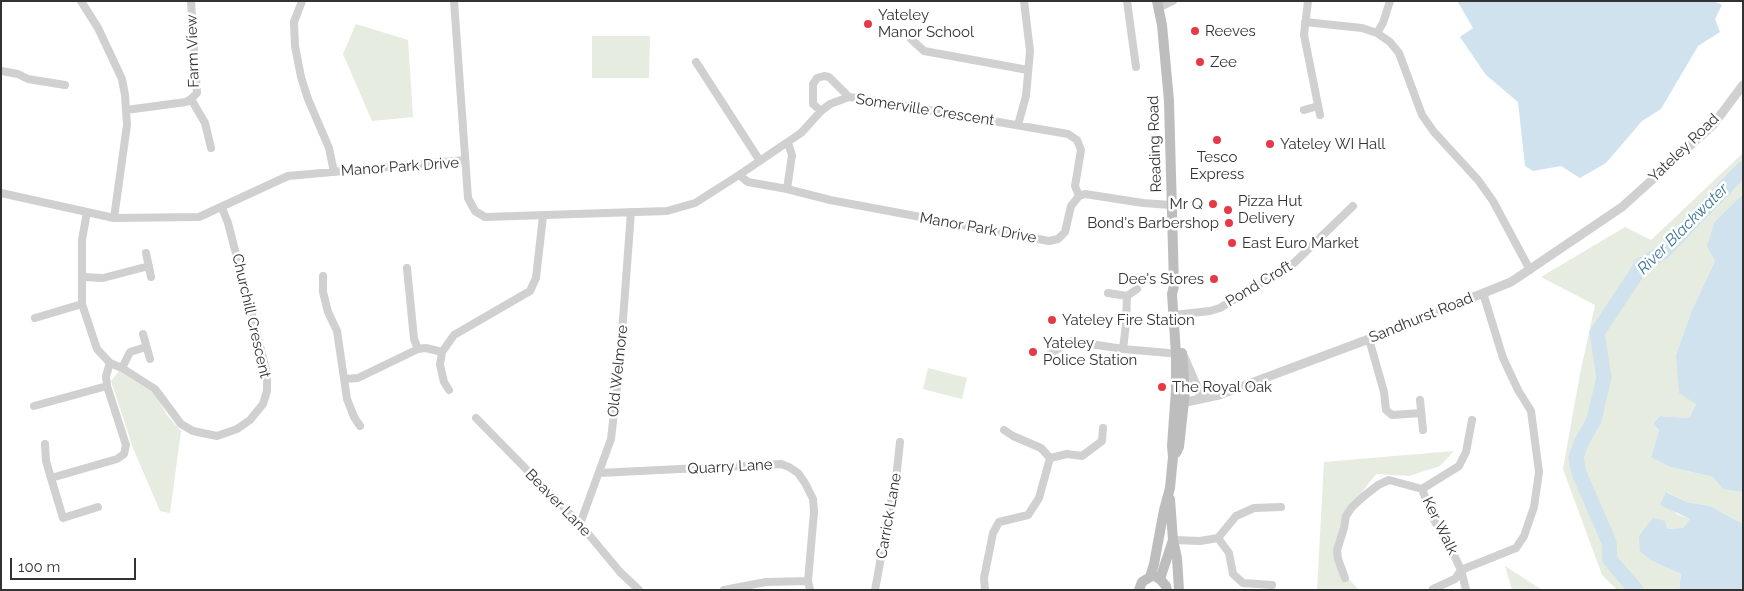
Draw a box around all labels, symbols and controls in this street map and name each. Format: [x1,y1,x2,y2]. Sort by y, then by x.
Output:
place label: Yateley Manor School [878,6,974,41]
street label: Farm View [183,14,203,88]
marker: Yateley Manor School [862,18,874,30]
place label: Reeves [1205,22,1256,40]
marker: Reeves [1189,25,1201,37]
place label: Zee [1210,53,1237,71]
marker: Zee [1194,56,1206,68]
street label: Somerville Crescent [854,90,996,130]
street label: Reading Road [1144,95,1166,193]
street label: Yateley Road [1645,110,1723,186]
marker: Tesco Express [1211,134,1223,146]
place label: Yateley WI Hall [1280,135,1385,153]
marker: Yateley WI Hall [1264,138,1276,150]
place label: Tesco Express [1190,148,1244,183]
street label: Manor Park Drive [340,154,460,180]
water label: River Blackwater [1634,180,1732,278]
place label: Pizza Hut Delivery [1238,192,1302,227]
place label: Mr Q [1170,195,1203,213]
marker: Mr Q [1207,198,1219,210]
marker: Pizza Hut Delivery [1222,204,1234,216]
street label: Manor Park Drive [918,209,1038,247]
place label: Bond's Barbershop [1087,214,1219,232]
marker: Bond's Barbershop [1223,217,1235,229]
place label: East Euro Market [1242,234,1359,252]
marker: East Euro Market [1226,237,1238,249]
street label: Churchill Crescent [228,252,274,380]
street label: Pond Croft [1223,257,1295,311]
place label: Dee's Stores [1118,270,1204,288]
marker: Dee's Stores [1208,273,1220,285]
street label: Sandhurst Road [1366,289,1476,347]
place label: Yateley Fire Station [1062,311,1195,329]
marker: Yateley Fire Station [1046,314,1058,326]
street label: Old Welmore [604,324,632,418]
place label: Yateley Police Station [1043,334,1137,369]
marker: Yateley Police Station [1027,346,1039,358]
place label: The Royal Oak [1172,378,1272,396]
marker: The Royal Oak [1156,381,1168,393]
street label: Quarry Lane [687,456,773,478]
street label: Beaver Lane [521,466,595,540]
street label: Carrick Lane [873,472,905,560]
street label: Ker Walk [1418,494,1462,558]
scale bar [12,548,139,580]
text: 100 m [18,558,60,576]

